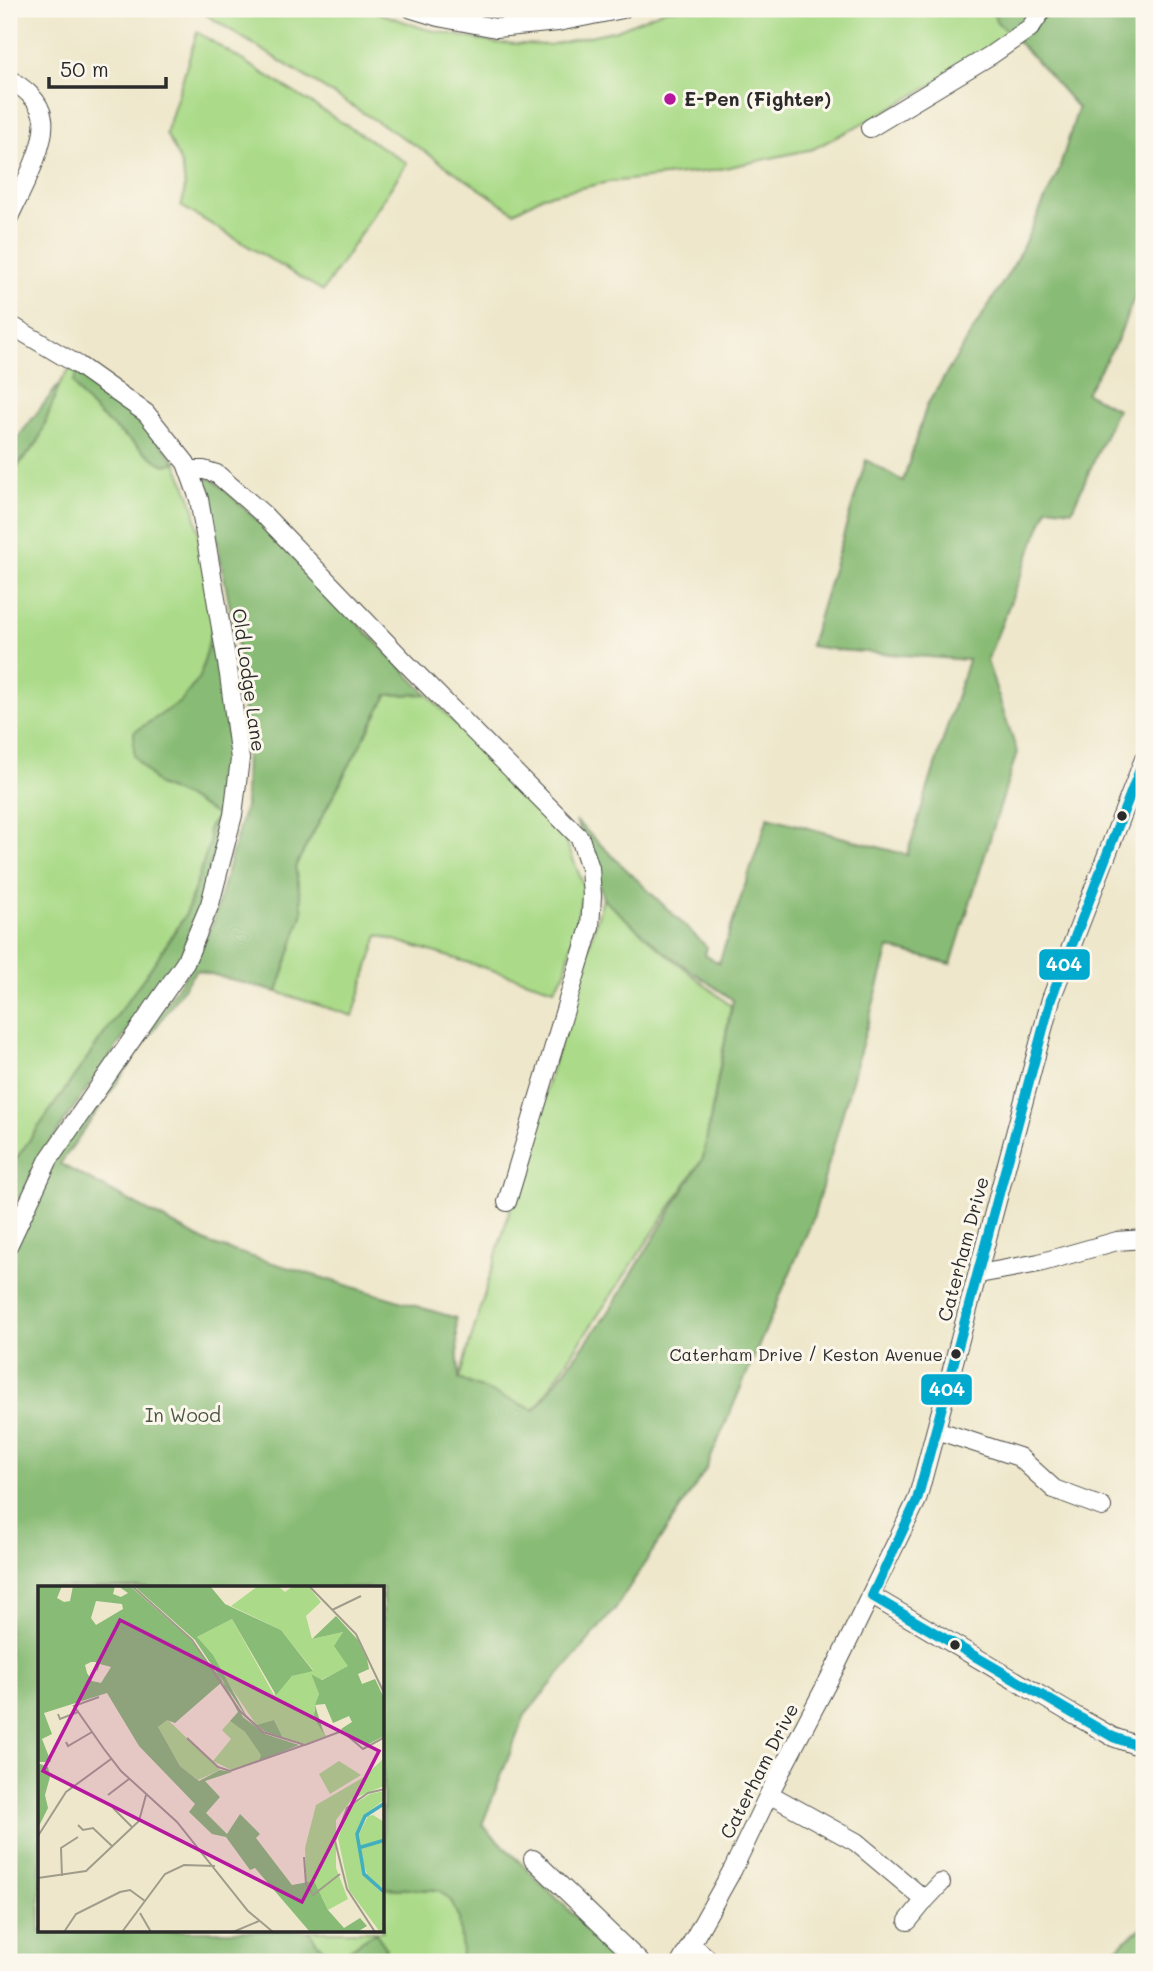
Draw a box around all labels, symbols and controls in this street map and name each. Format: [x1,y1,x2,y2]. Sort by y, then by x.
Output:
scale bar [49,46,166,90]
text: 50 m [60,55,109,82]
place label: E-Pen (Fighter) [684,86,831,111]
marker: E-Pen (Fighter) [662,91,678,107]
street label: Old Lodge Lane [227,607,272,753]
unlabelled marker [1115,809,1129,823]
line badge: 404 [1038,948,1091,981]
text: 404 [1046,951,1082,976]
street label: Caterham Drive [931,1174,994,1324]
place label: Caterham Drive / Keston Avenue [669,1343,943,1365]
marker: Caterham Drive / Keston Avenue [949,1347,963,1361]
line badge: 404 [920,1373,973,1406]
text: 404 [929,1376,965,1401]
park label: In Wood [145,1402,221,1427]
inset map [38,1586,385,1932]
unlabelled marker [948,1638,962,1652]
street label: Caterham Drive [714,1699,804,1843]

